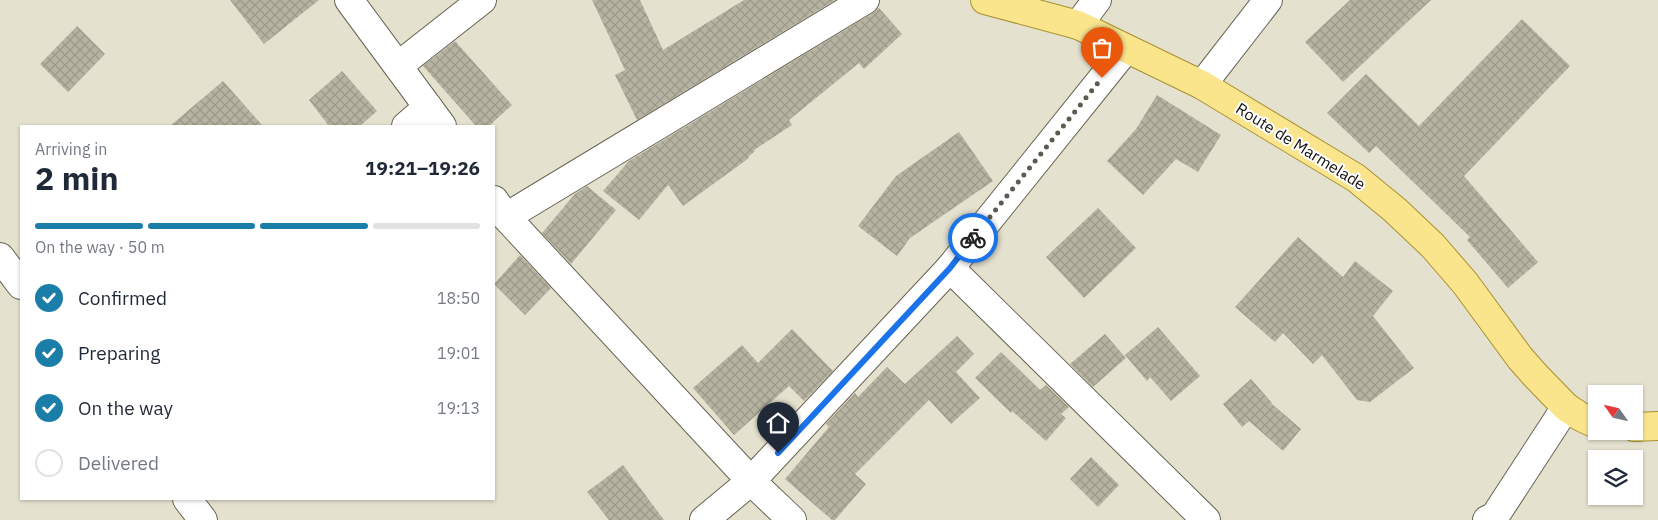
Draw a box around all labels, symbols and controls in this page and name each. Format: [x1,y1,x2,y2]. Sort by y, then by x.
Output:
pin [1081,27,1123,78]
icon: bag [1088,34,1116,62]
street label: Route de Marmelade [1232,98,1370,194]
text: Arriving in [35,139,107,159]
text: 19:21–19:26 [365,156,480,180]
text: 2 min [35,157,119,199]
courier [948,213,998,263]
icon: bike [959,224,987,252]
text: On the way · 50 m [35,237,165,257]
icon: check [35,284,63,312]
text: Confirmed [78,286,167,310]
text: 18:50 [437,288,480,308]
icon: check [35,339,63,367]
text: Preparing [78,341,160,365]
text: 19:01 [437,343,480,363]
north arrow [1588,385,1642,440]
map controls [1588,385,1643,505]
icon: check [35,394,63,422]
text: On the way [78,396,173,420]
text: 19:13 [437,398,480,418]
pin [757,402,799,453]
icon: home [764,409,792,437]
button: layers [1588,450,1643,505]
text: Delivered [78,451,159,475]

